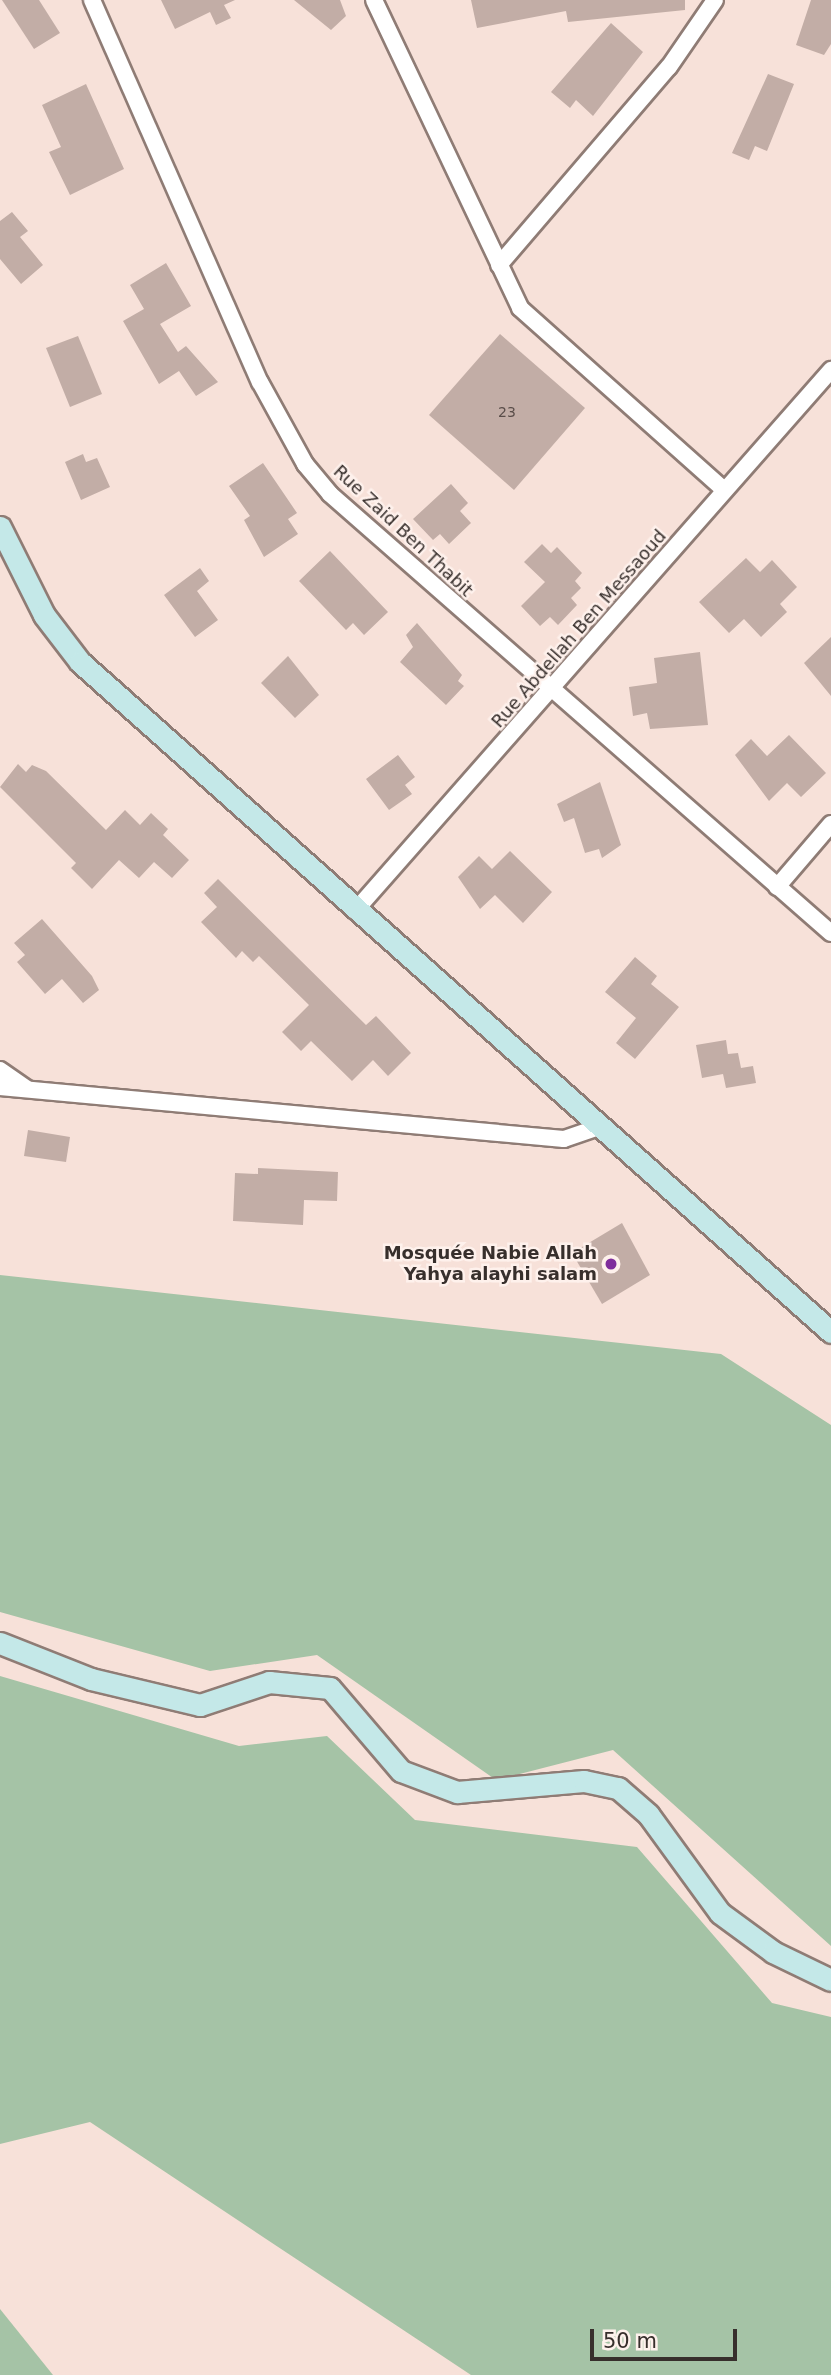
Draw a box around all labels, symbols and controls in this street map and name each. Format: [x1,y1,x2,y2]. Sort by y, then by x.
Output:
house number: 23 [498,404,516,420]
street label: Rue Zaid Ben Thabit [329,461,477,601]
street label: Rue Abdellah Ben Messaoud [487,526,671,732]
place label: Mosquée Nabie Allah Yahya alayhi salam [384,1243,597,1286]
marker: Mosquée Nabie Allah Yahya alayhi salam [603,1256,619,1272]
scale bar [593,2316,740,2360]
text: 50 m [603,2329,657,2353]

